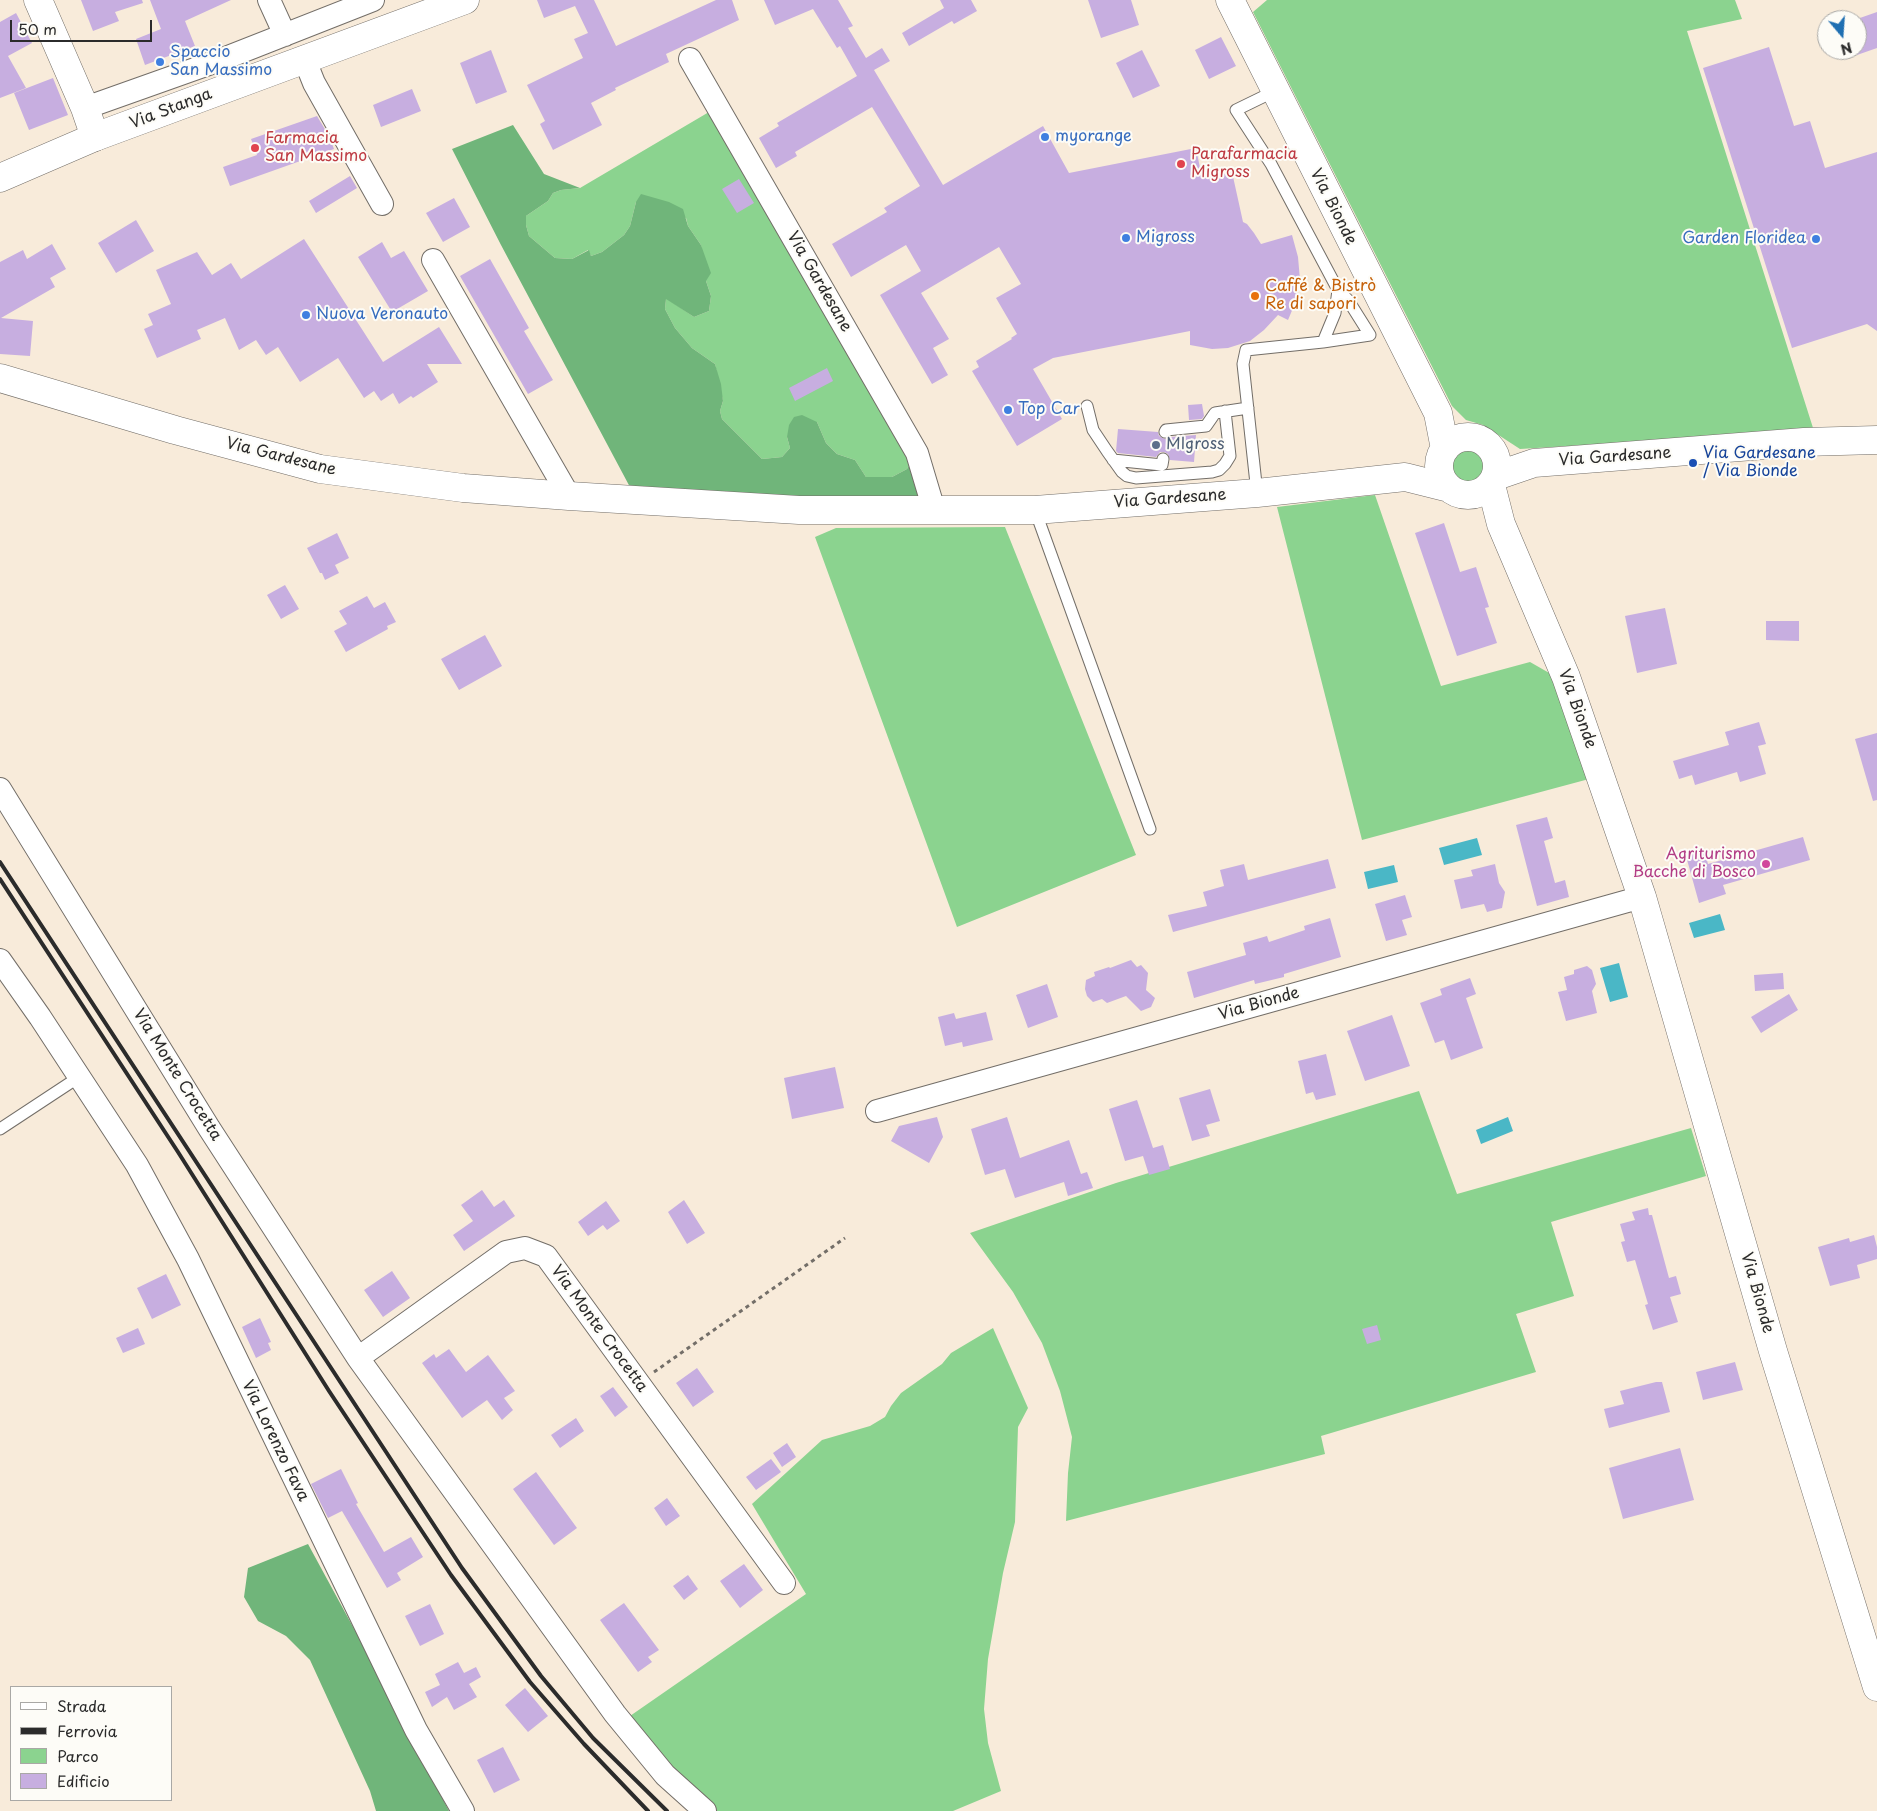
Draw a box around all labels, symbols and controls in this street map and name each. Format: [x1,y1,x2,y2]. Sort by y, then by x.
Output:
scale bar [12,10,155,42]
north arrow [1817,10,1867,60]
text: 50 m [18,17,57,40]
text: N [1838,37,1855,60]
place label: Spaccio San Massimo [170,43,272,81]
marker: Spaccio San Massimo [154,56,166,68]
street label: Via Stanga [127,85,215,133]
place label: myorange [1055,127,1132,147]
place label: Farmacia San Massimo [265,129,367,167]
marker: myorange [1039,131,1051,143]
marker: Farmacia San Massimo [249,142,261,154]
place label: Parafarmacia Migross [1191,145,1298,183]
marker: Parafarmacia Migross [1175,158,1187,170]
street label: Via Bionde [1306,166,1360,248]
street label: Via Gardesane [782,228,856,336]
place label: Migross [1136,228,1195,248]
place label: Garden Floridea [1682,229,1806,249]
marker: Migross [1120,232,1132,244]
marker: Garden Floridea [1810,233,1822,245]
place label: Caffé & Bistrò Re di sapori [1265,277,1376,315]
marker: Caffé & Bistrò Re di sapori [1249,290,1261,302]
place label: Nuova Veronauto [316,305,448,325]
marker: Nuova Veronauto [300,309,312,321]
place label: Top Car [1018,400,1080,420]
marker: Top Car [1002,404,1014,416]
street label: Via Gardesane [224,434,338,480]
place label: MIgross [1166,435,1225,455]
marker: MIgross [1150,439,1162,451]
street label: Via Gardesane [1558,443,1672,471]
place label: Via Gardesane / Via Bionde [1703,444,1816,482]
marker: Via Gardesane / Via Bionde [1687,457,1699,469]
street label: Via Gardesane [1113,485,1227,513]
street label: Via Bionde [1554,667,1600,751]
place label: Agriturismo Bacche di Bosco [1633,845,1756,883]
marker: Agriturismo Bacche di Bosco [1760,858,1772,870]
street label: Via Bionde [1216,983,1302,1025]
street label: Via Monte Crocetta [129,1005,225,1145]
street label: Via Bionde [1736,1250,1778,1336]
street label: Via Monte Crocetta [547,1262,651,1396]
street label: Via Lorenzo Fava [237,1377,313,1505]
legend [10,1686,172,1801]
text: Strada [57,1694,106,1717]
text: Ferrovia [57,1719,117,1742]
text: Parco [57,1744,99,1767]
text: Edificio [57,1769,110,1792]

